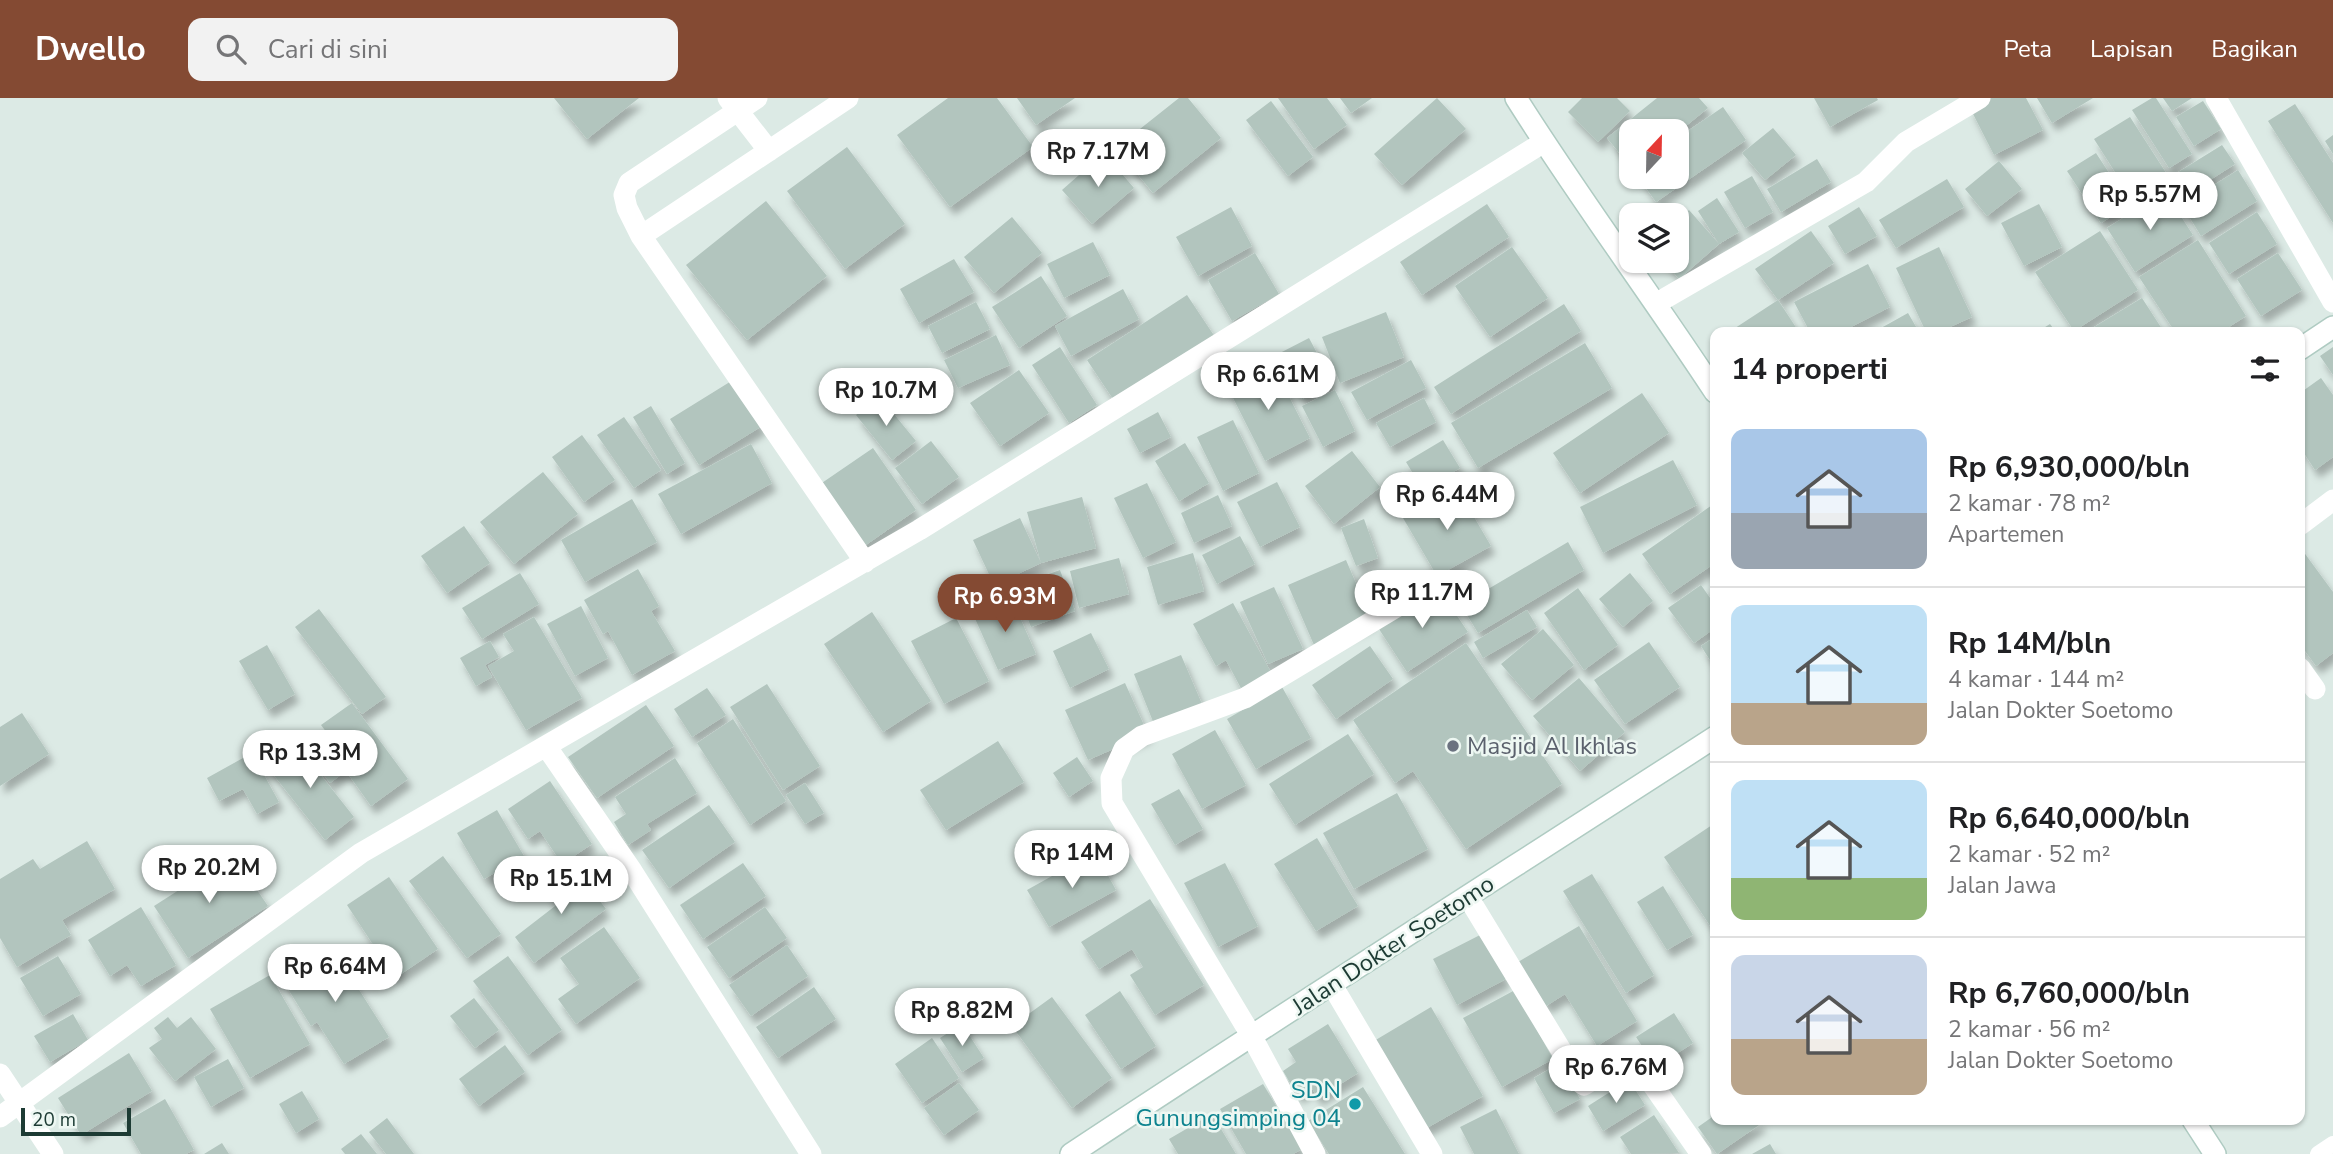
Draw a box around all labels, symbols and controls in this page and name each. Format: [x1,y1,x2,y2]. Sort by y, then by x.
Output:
search box [188,18,678,81]
text: Dwello [35,27,146,72]
icon: search [212,30,250,68]
text: Cari di sini [268,32,388,67]
text: Peta [2003,33,2052,65]
text: Lapisan [2090,33,2173,65]
text: Bagikan [2211,33,2298,65]
north arrow [1619,119,1689,189]
map controls [1619,119,1689,273]
pin: Rp 7.17M [1026,130,1170,189]
text: Rp 7.17M [1047,136,1149,167]
pin: Rp 5.57M [2078,172,2222,232]
text: Rp 5.57M [2099,179,2201,210]
button: layers [1619,203,1689,273]
text: 14 properti [1731,349,1888,390]
icon: filters [2246,350,2284,388]
pin: Rp 6.61M [1196,352,1340,412]
text: Rp 6.61M [1217,359,1319,390]
pin: Rp 10.7M [814,368,958,428]
text: Rp 10.7M [835,375,937,406]
text: Rp 6,930,000/bln [1948,447,2190,488]
icon: home [1787,457,1871,541]
pin: Rp 6.44M [1375,472,1519,532]
text: Rp 6.44M [1396,479,1498,510]
text: 2 kamar · 78 m² [1948,488,2110,519]
text: Apartemen [1948,519,2064,550]
pin: Rp 11.7M [1350,570,1494,630]
pin: Rp 6.93M [933,574,1077,634]
text: Rp 11.7M [1371,577,1473,608]
text: Rp 6.93M [954,581,1056,612]
text: Rp 14M/bln [1948,623,2111,664]
icon: home [1787,633,1871,717]
text: 4 kamar · 144 m² [1948,664,2124,695]
text: Jalan Dokter Soetomo [1948,695,2173,726]
pin: Rp 13.3M [238,730,382,790]
place label: Masjid Al Ikhlas [1467,730,1637,762]
text: Rp 13.3M [259,737,361,768]
marker: Masjid Al Ikhlas [1445,738,1461,754]
text: Rp 6,640,000/bln [1948,798,2190,839]
icon: home [1787,808,1871,892]
pin: Rp 14M [1015,830,1129,890]
text: Rp 14M [1030,837,1114,868]
text: 2 kamar · 52 m² [1948,839,2110,870]
pin: Rp 20.2M [137,846,281,905]
text: Rp 20.2M [158,852,260,883]
pin: Rp 15.1M [489,856,633,916]
text: Rp 15.1M [510,863,612,894]
street label: Jalan Dokter Soetomo [1285,868,1500,1023]
text: Jalan Jawa [1948,870,2056,901]
pin: Rp 6.64M [263,944,407,1004]
text: Rp 6.64M [284,951,386,982]
text: Rp 6,760,000/bln [1948,973,2190,1014]
icon: home [1787,983,1871,1067]
pin: Rp 8.82M [890,988,1034,1048]
text: Rp 8.82M [911,995,1013,1026]
text: 2 kamar · 56 m² [1948,1014,2110,1045]
text: Jalan Dokter Soetomo [1948,1045,2173,1076]
pin: Rp 6.76M [1544,1046,1688,1105]
text: Rp 6.76M [1565,1052,1667,1083]
place label: SDN Gunungsimping 04 [1135,1074,1341,1134]
marker: SDN Gunungsimping 04 [1347,1096,1363,1112]
scale bar [21,1105,131,1137]
text: 20 m [32,1107,76,1133]

